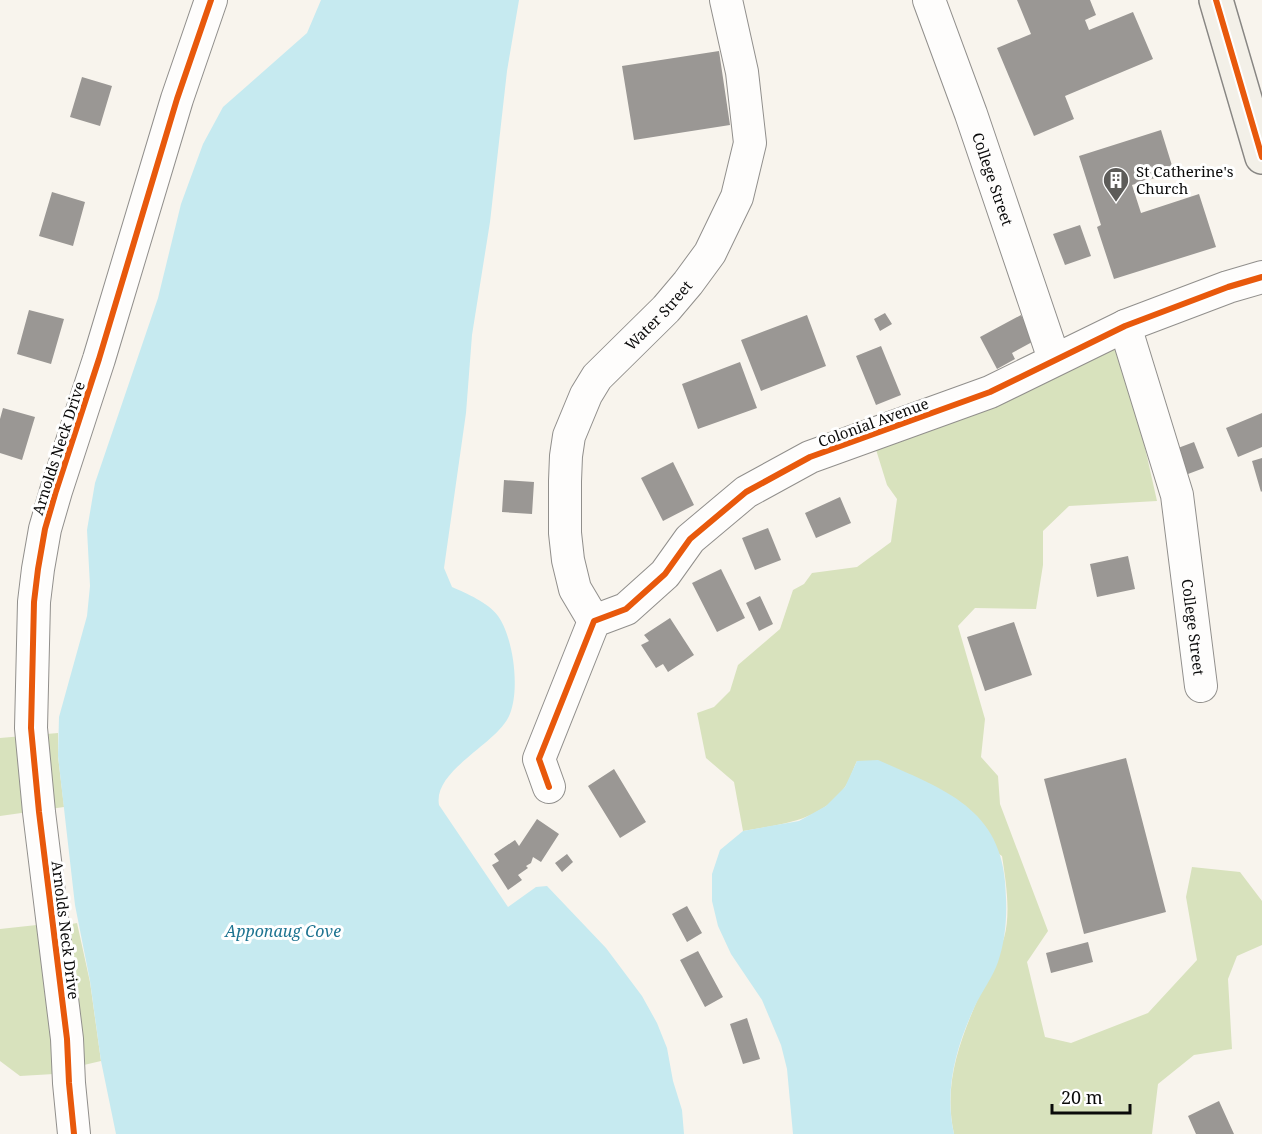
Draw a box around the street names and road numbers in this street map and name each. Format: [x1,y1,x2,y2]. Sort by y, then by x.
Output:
street label: College Street [968,130,1018,228]
street label: Water Street [620,276,696,354]
street label: Arnolds Neck Drive [27,379,89,517]
street label: Colonial Avenue [815,393,931,451]
street label: College Street [1178,578,1210,677]
street label: Arnolds Neck Drive [48,860,84,1000]

